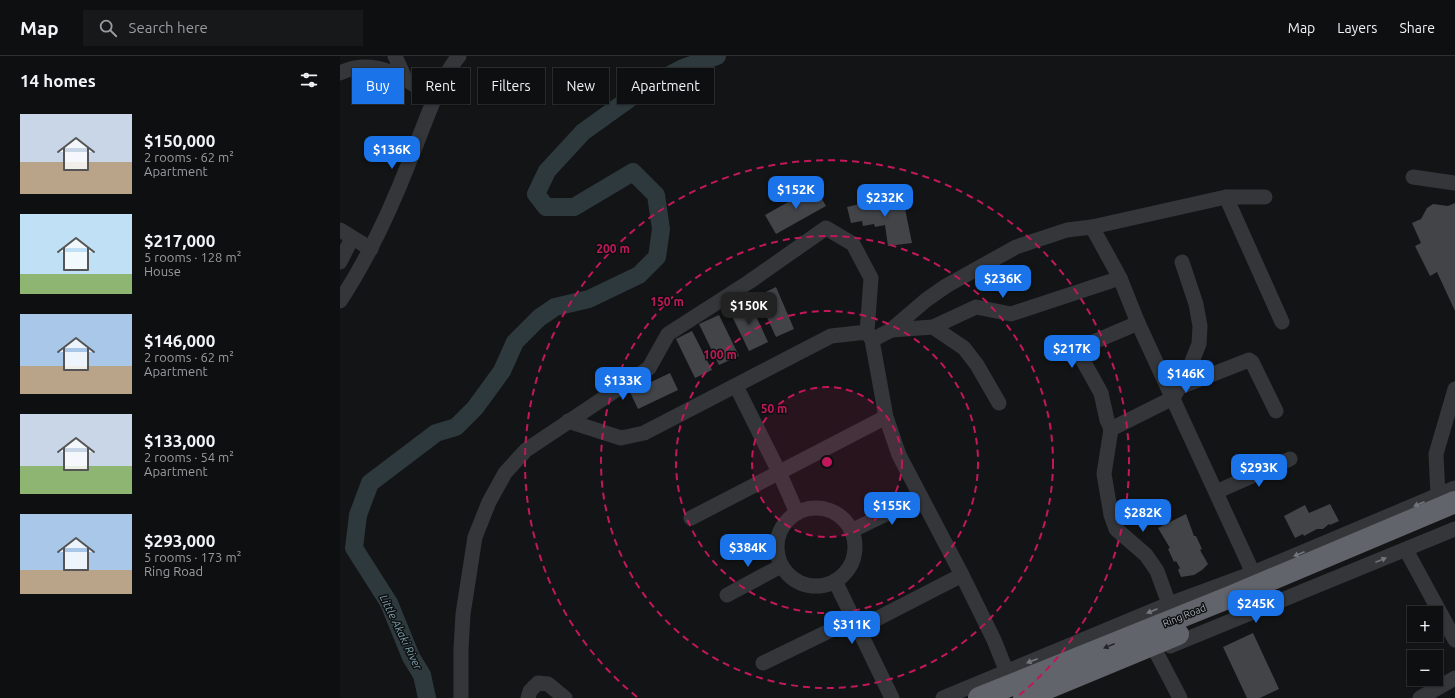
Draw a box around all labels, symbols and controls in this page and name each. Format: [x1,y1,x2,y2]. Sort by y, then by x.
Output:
search box [83,10,363,46]
text: Map [20,17,59,39]
icon: search [97,17,119,39]
text: Search here [129,19,208,36]
text: Map [1288,20,1315,36]
text: Layers [1337,20,1377,36]
text: Share [1399,20,1435,36]
chip: Buy [352,68,404,104]
chip: Rent [412,68,470,104]
chip: Filters [478,68,545,104]
chip: New [553,68,609,104]
chip: Apartment [617,68,714,104]
icon: filters [298,69,320,91]
text: 14 homes [20,71,96,90]
icon: home [52,130,100,178]
text: $150,000 [144,131,215,150]
pin: $136K [364,136,420,170]
text: $136K [373,142,411,156]
text: 2 rooms · 62 m² [144,150,234,164]
text: Apartment [144,164,208,178]
pin: $152K [768,176,824,210]
text: $152K [777,182,815,196]
pin: $232K [857,184,913,218]
text: $232K [866,190,904,204]
icon: home [52,230,100,278]
text: $217,000 [144,231,215,250]
text: 200 m [596,242,630,255]
text: 5 rooms · 128 m² [144,250,241,264]
text: House [144,264,181,278]
pin: $236K [975,265,1031,299]
text: $236K [984,271,1022,285]
pin: $150K [721,292,777,326]
text: 150 m [650,295,684,308]
text: $150K [730,298,768,312]
icon: home [52,330,100,378]
text: $146,000 [144,331,215,350]
pin: $217K [1044,335,1100,369]
text: $217K [1053,341,1091,355]
text: 100 m [703,348,737,361]
text: 2 rooms · 62 m² [144,350,234,364]
pin: $146K [1158,360,1214,394]
text: Apartment [144,364,208,378]
text: $146K [1167,366,1205,380]
pin: $133K [595,367,651,401]
text: $133K [604,373,642,387]
text: 50 m [761,402,787,415]
icon: home [52,430,100,478]
text: $133,000 [144,431,215,450]
text: 2 rooms · 54 m² [144,450,234,464]
pin: $293K [1231,454,1287,488]
centre of rings [820,455,834,469]
text: $293K [1240,460,1278,474]
text: Apartment [144,464,208,478]
pin: $155K [864,492,920,526]
text: $155K [873,498,911,512]
pin: $282K [1115,499,1171,533]
one-way arrow [1413,501,1425,507]
text: $282K [1124,505,1162,519]
icon: home [52,530,100,578]
text: $293,000 [144,531,215,550]
pin: $384K [720,534,776,568]
text: $384K [729,540,767,554]
text: 5 rooms · 173 m² [144,550,241,564]
one-way arrow [1294,551,1305,557]
one-way arrow [1376,556,1388,562]
text: Ring Road [144,564,203,578]
pin: $245K [1228,590,1284,624]
water label: Little Akaki River [378,593,425,672]
text: $245K [1237,596,1275,610]
street label: Ring Road [1161,602,1207,629]
map controls [1407,606,1443,686]
button: + [1407,606,1443,642]
one-way arrow [1146,608,1158,615]
pin: $311K [824,611,880,645]
text: $311K [833,617,871,631]
one-way arrow [1102,643,1114,649]
button: − [1407,650,1443,686]
one-way arrow [1025,658,1037,664]

